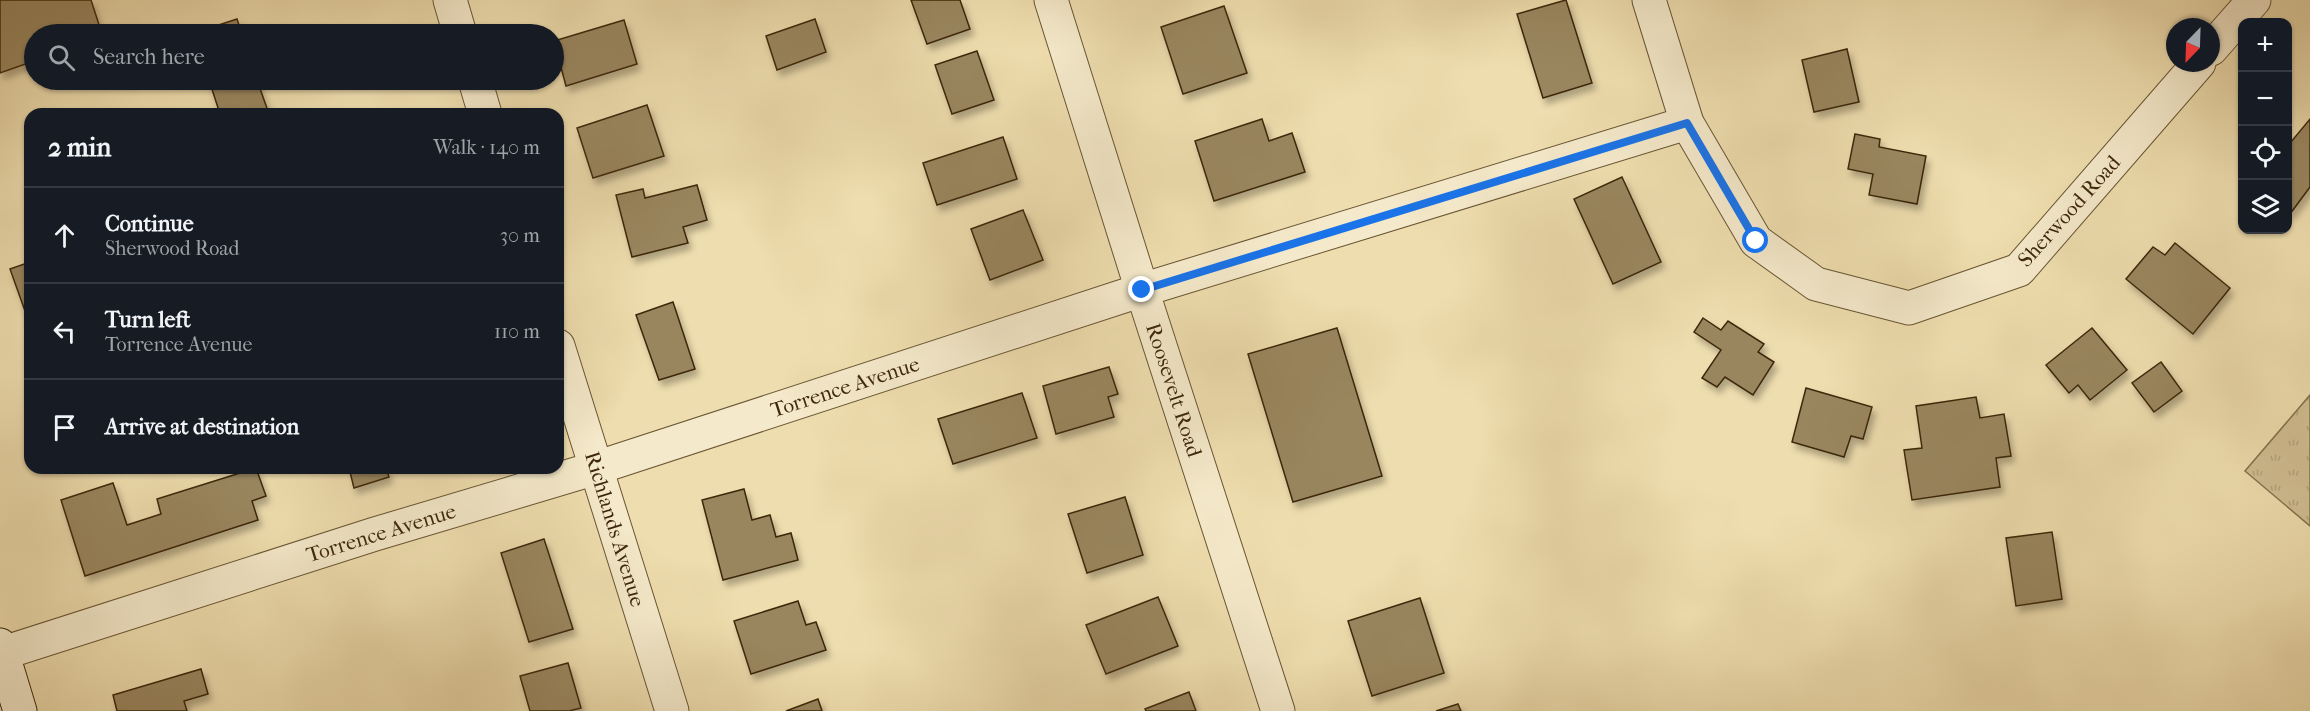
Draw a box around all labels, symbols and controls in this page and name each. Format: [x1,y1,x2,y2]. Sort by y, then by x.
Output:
north arrow [2166,18,2220,72]
map controls [2238,18,2292,234]
button: + [2238,18,2292,72]
search box [24,24,564,90]
icon: search [45,41,78,74]
text: Search here [93,44,205,70]
button: − [2238,72,2292,126]
button: locate [2238,126,2292,180]
text: 2 min [48,132,111,163]
text: Walk · 140 m [433,136,540,159]
street label: Sherwood Road [2013,150,2126,271]
button: layers [2238,180,2292,234]
text: Continue [105,211,194,237]
icon: ahead [48,219,81,252]
text: 30 m [500,224,540,247]
route start [1742,227,1768,253]
text: Sherwood Road [105,237,239,260]
route end [1128,276,1154,302]
text: Turn left [105,307,191,333]
icon: left [48,315,81,348]
text: 110 m [494,320,540,343]
street label: Roosevelt Road [1141,320,1207,460]
text: Torrence Avenue [105,333,252,356]
street label: Torrence Avenue [768,352,922,422]
icon: arrive [48,411,81,444]
text: Arrive at destination [105,414,299,440]
street label: Richlands Avenue [580,448,650,610]
street label: Torrence Avenue [303,499,459,567]

